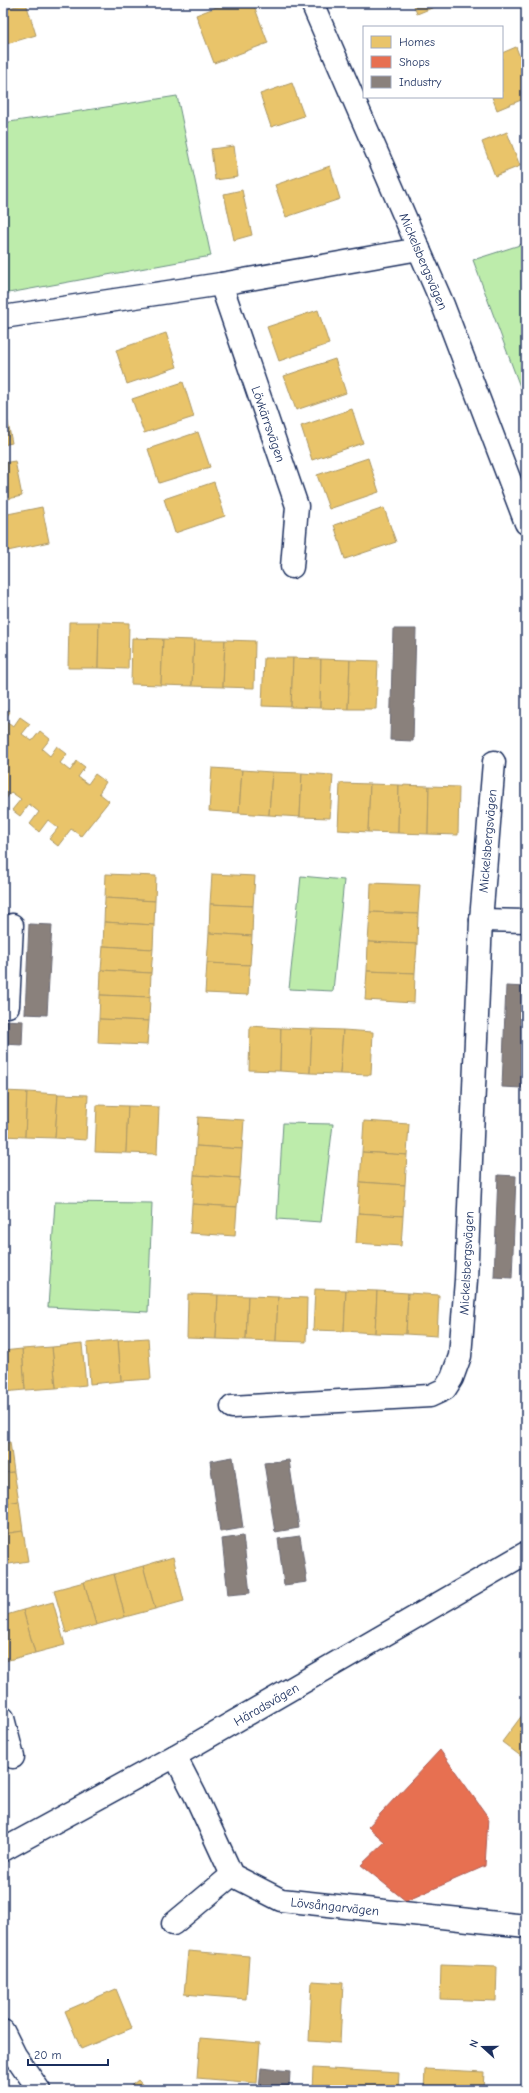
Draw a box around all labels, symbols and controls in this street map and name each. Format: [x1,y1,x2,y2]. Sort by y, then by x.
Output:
legend [363,26,503,98]
text: Homes [399,35,435,49]
text: Shops [399,55,430,69]
text: Industry [399,75,442,89]
street label: Mickelsbergsvägen [396,210,451,312]
street label: Lövkärrsvägen [249,384,289,464]
street label: Mickelsbergsvägen [475,789,499,893]
street label: Mickelsbergsvägen [456,1211,477,1315]
street label: Häradsvägen [231,1680,301,1729]
street label: Lövsångarvägen [290,1894,380,1919]
north arrow [463,2027,503,2067]
text: N [467,2038,481,2049]
scale bar [28,2041,108,2067]
text: 20 m [34,2048,62,2062]

